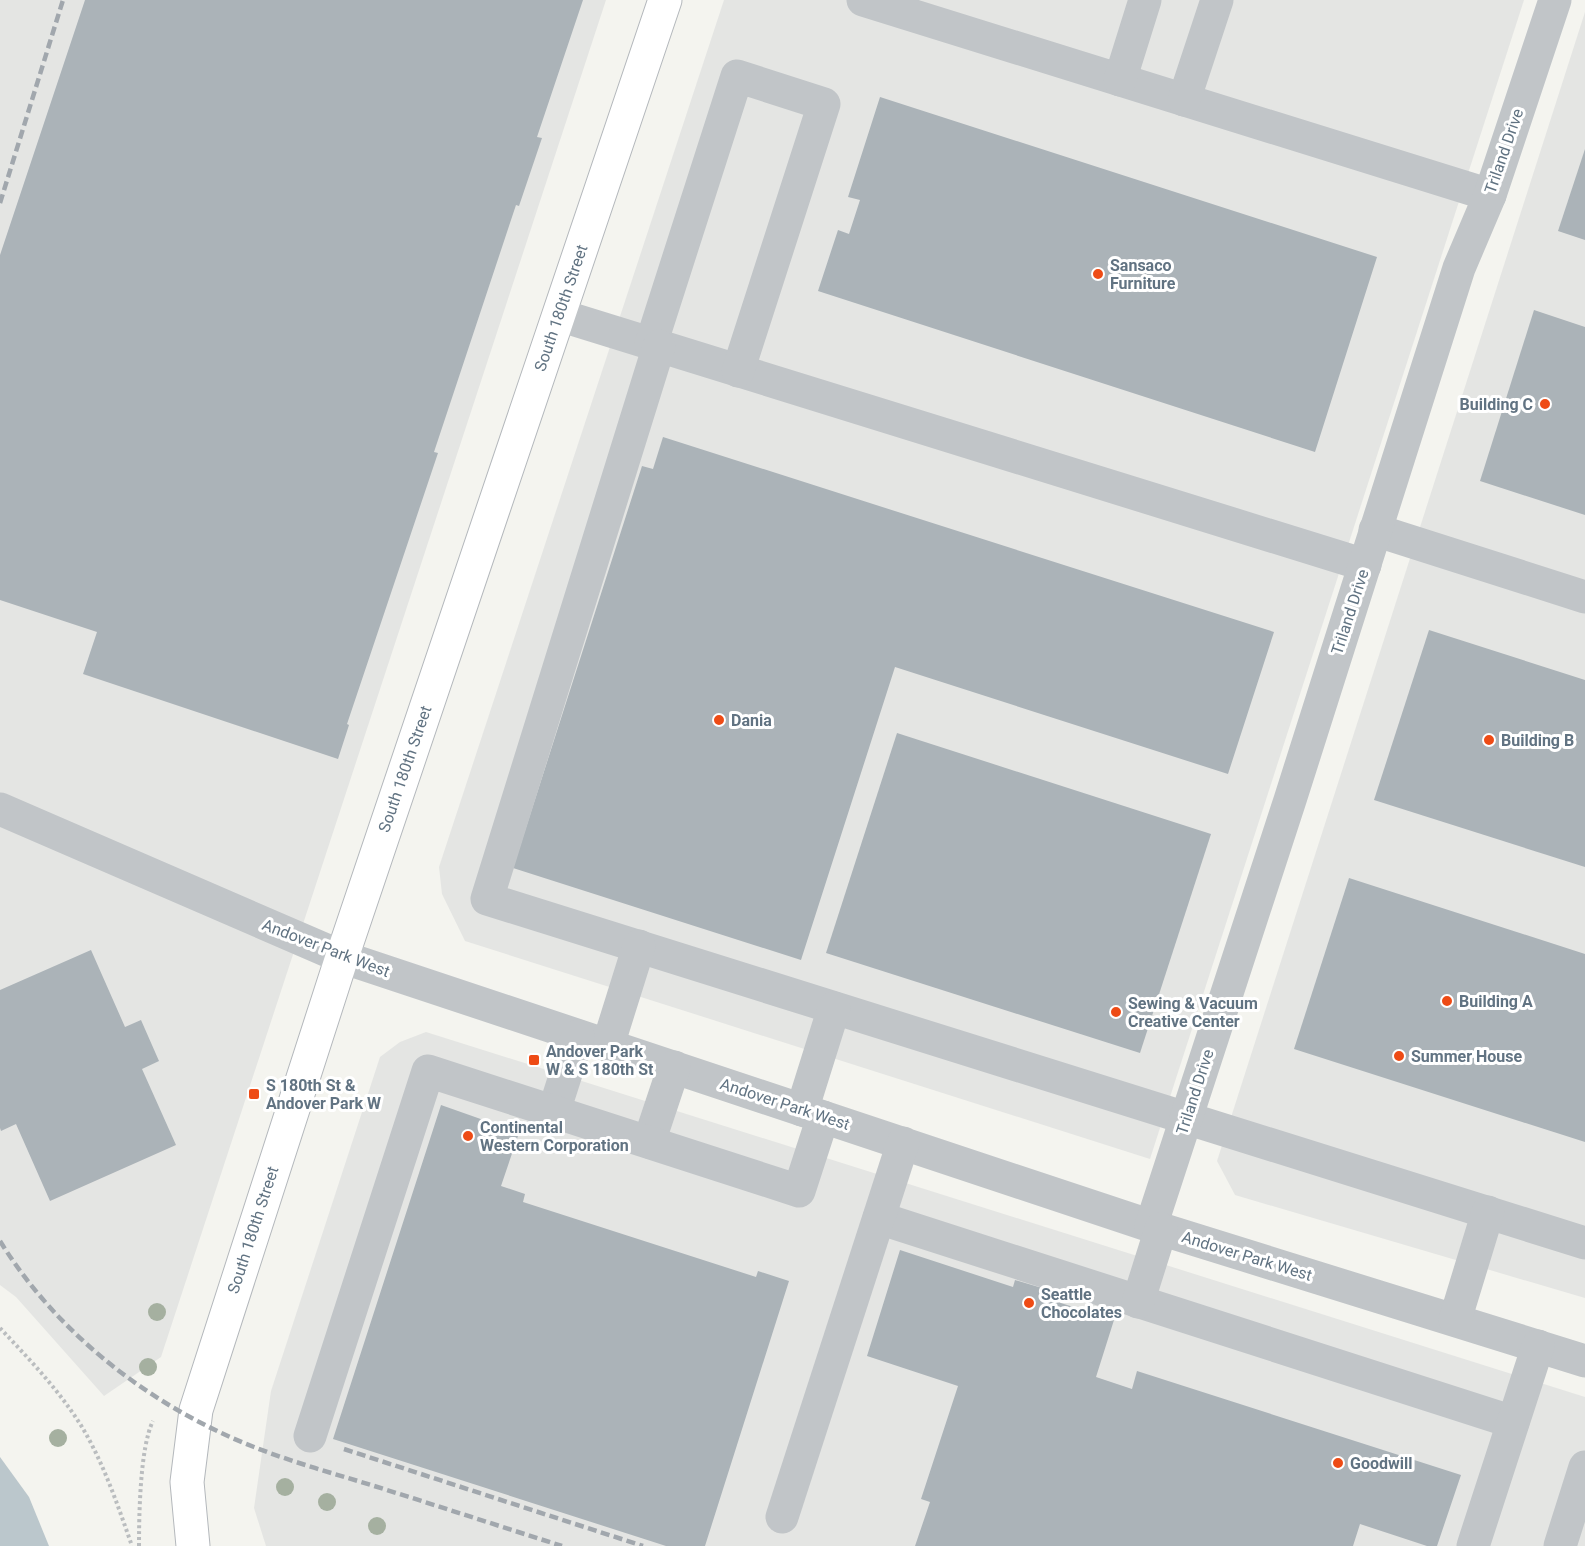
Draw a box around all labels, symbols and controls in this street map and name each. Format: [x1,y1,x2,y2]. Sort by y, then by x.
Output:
street label: Triland Drive [1481,106,1527,196]
street label: South 180th Street [530,242,592,374]
place label: Sansaco Furniture [1110,256,1176,293]
marker: Sansaco Furniture [1091,267,1105,281]
place label: Building C [1460,395,1533,414]
marker: Building C [1538,397,1552,411]
street label: Triland Drive [1327,567,1373,657]
street label: South 180th Street [374,703,436,835]
place label: Dania [731,711,772,730]
marker: Dania [712,713,726,727]
place label: Building B [1501,731,1574,750]
marker: Building B [1482,733,1496,747]
street label: Andover Park West [260,915,392,981]
place label: Building A [1459,992,1533,1011]
place label: Sewing & Vacuum Creative Center [1128,994,1258,1031]
marker: Building A [1440,994,1454,1008]
marker: Sewing & Vacuum Creative Center [1109,1005,1123,1019]
place label: Andover Park W & S 180th St [546,1042,654,1079]
street label: Triland Drive [1172,1047,1218,1137]
place label: Summer House [1411,1047,1523,1066]
marker: Summer House [1392,1049,1406,1063]
marker: Andover Park W & S 180th St [527,1053,541,1067]
street label: Andover Park West [718,1074,852,1134]
place label: S 180th St & Andover Park W [266,1076,381,1113]
marker: S 180th St & Andover Park W [247,1087,261,1101]
place label: Continental Western Corporation [480,1118,629,1155]
marker: Continental Western Corporation [461,1129,475,1143]
street label: South 180th Street [223,1164,283,1296]
street label: Andover Park West [1180,1227,1314,1285]
place label: Seattle Chocolates [1041,1285,1122,1322]
marker: Seattle Chocolates [1022,1296,1036,1310]
place label: Goodwill [1350,1454,1412,1473]
marker: Goodwill [1331,1456,1345,1470]

